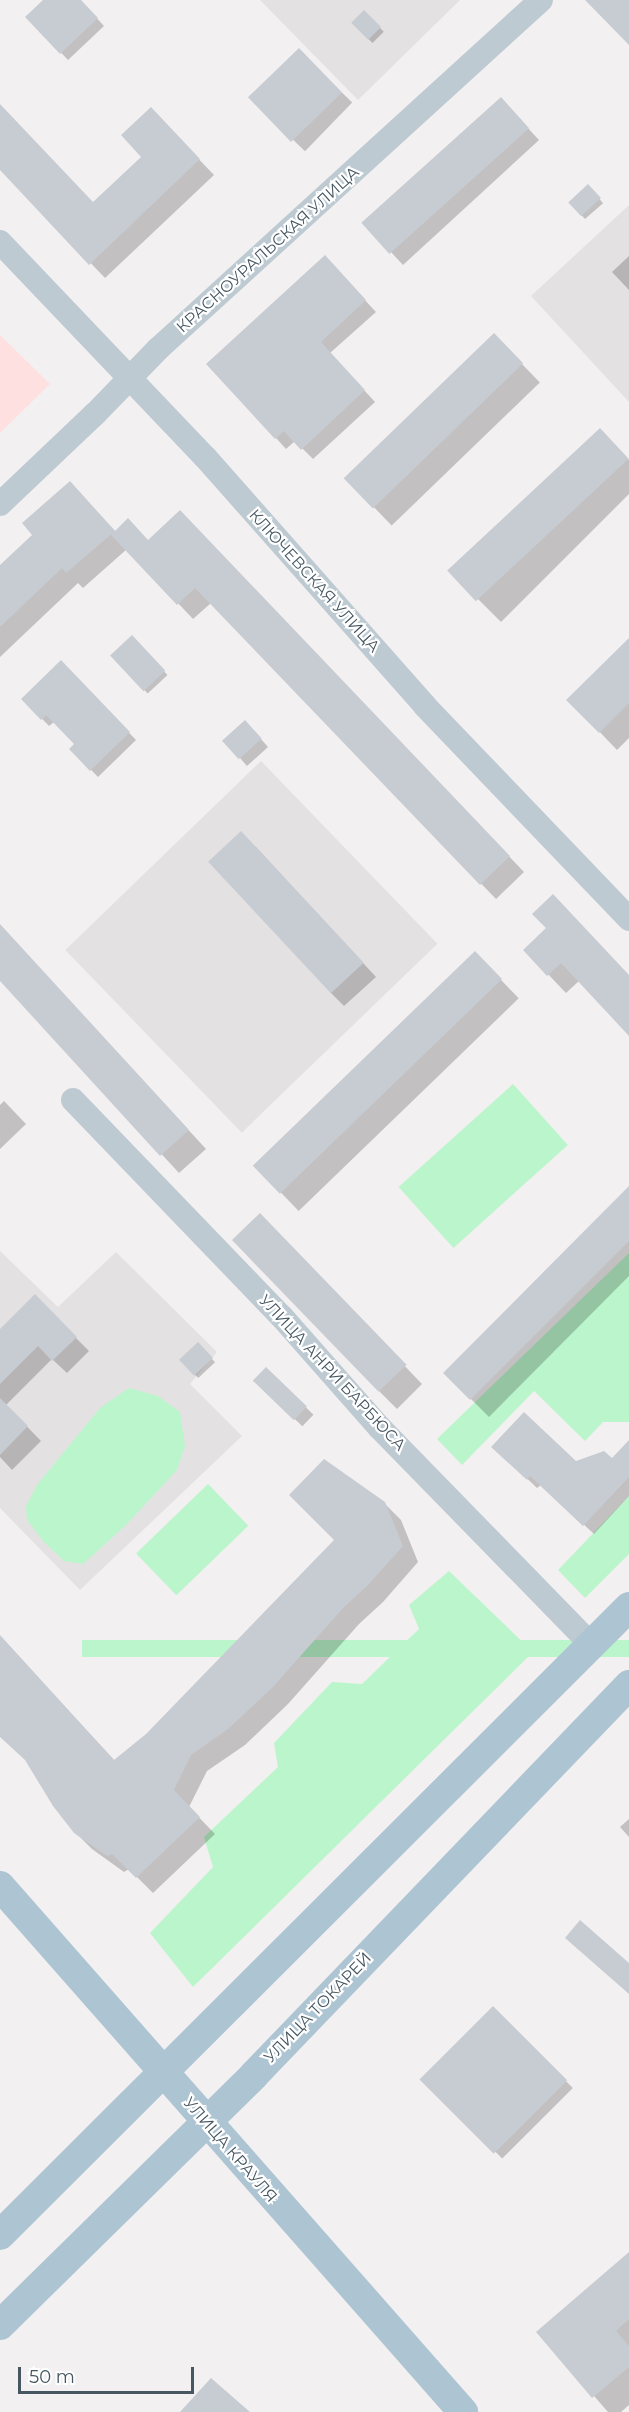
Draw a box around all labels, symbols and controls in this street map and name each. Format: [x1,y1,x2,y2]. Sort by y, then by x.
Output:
street label: КРАСНОУРАЛЬСКАЯ УЛИЦА [173,163,363,337]
street label: КЛЮЧЕВСКАЯ УЛИЦА [245,505,383,657]
street label: УЛИЦА АНРИ БАРБЮСА [255,1291,409,1455]
street label: УЛИЦА ТОКАРЕЙ [260,1949,376,2067]
street label: УЛИЦА КРАУЛЯ [179,2094,281,2206]
scale bar [21,2355,196,2393]
text: 50 m [29,2366,75,2388]

